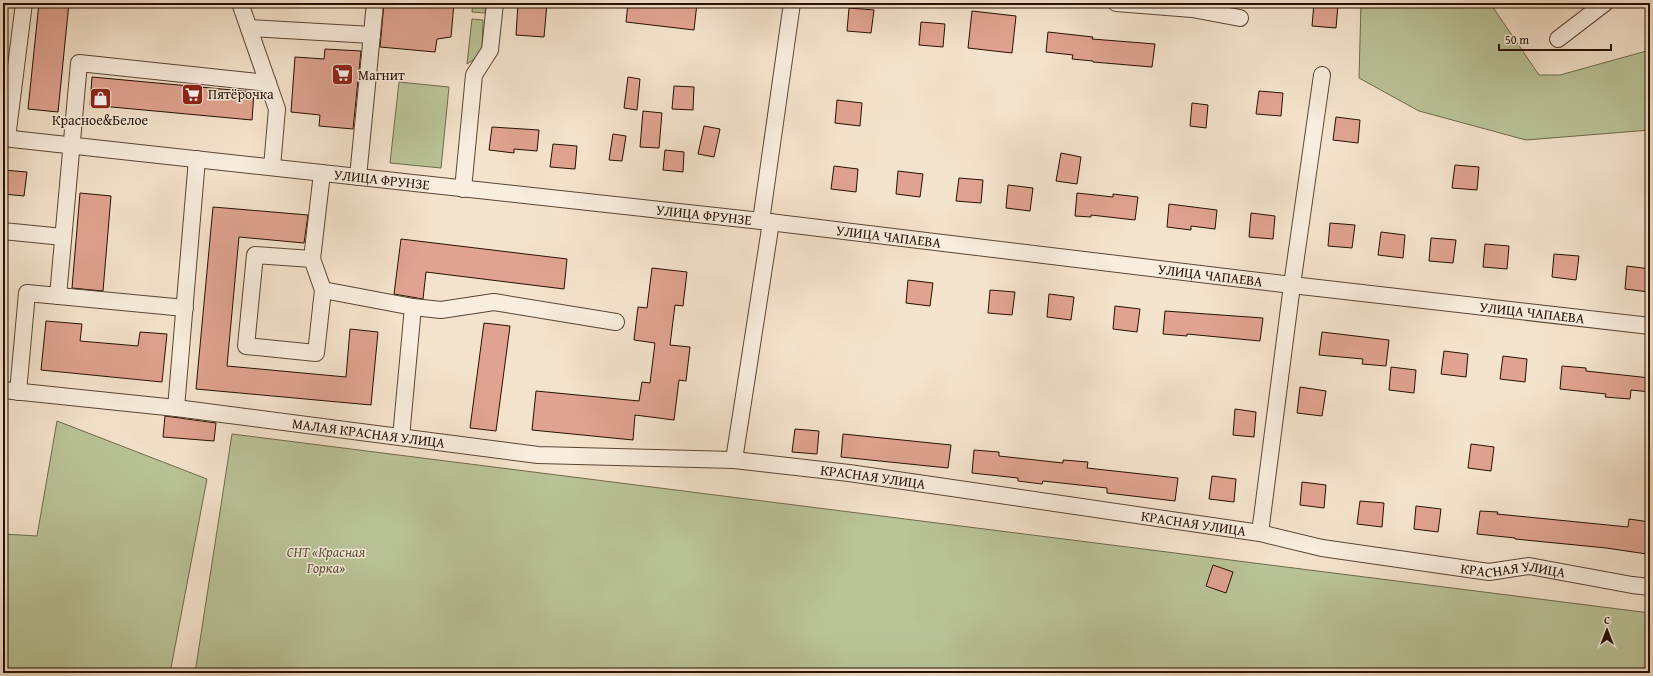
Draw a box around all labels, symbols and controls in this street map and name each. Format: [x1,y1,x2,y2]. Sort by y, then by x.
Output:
scale bar [1499,26,1611,52]
text: 50 m [1505,31,1529,48]
supermarket icon: Магнит [329,62,355,88]
place label: Магнит [358,65,405,85]
supermarket icon: Пятёрочка [179,81,205,107]
place label: Пятёрочка [208,84,274,104]
shop icon: Красное&Белое [87,85,113,111]
place label: Красное&Белое [52,110,149,130]
street label: УЛИЦА ФРУНЗЕ [333,164,431,195]
street label: УЛИЦА ФРУНЗЕ [655,200,753,230]
street label: УЛИЦА ЧАПАЕВА [835,220,943,253]
street label: УЛИЦА ЧАПАЕВА [1157,259,1264,291]
street label: УЛИЦА ЧАПАЕВА [1478,297,1586,328]
street label: МАЛАЯ КРАСНАЯ УЛИЦА [291,413,447,453]
street label: КРАСНАЯ УЛИЦА [819,460,927,494]
street label: КРАСНАЯ УЛИЦА [1140,506,1248,541]
park label: СНТ «Красная Горка» [287,542,366,578]
street label: КРАСНАЯ УЛИЦА [1459,556,1568,583]
north arrow [1587,610,1627,650]
text: С [1604,612,1610,628]

